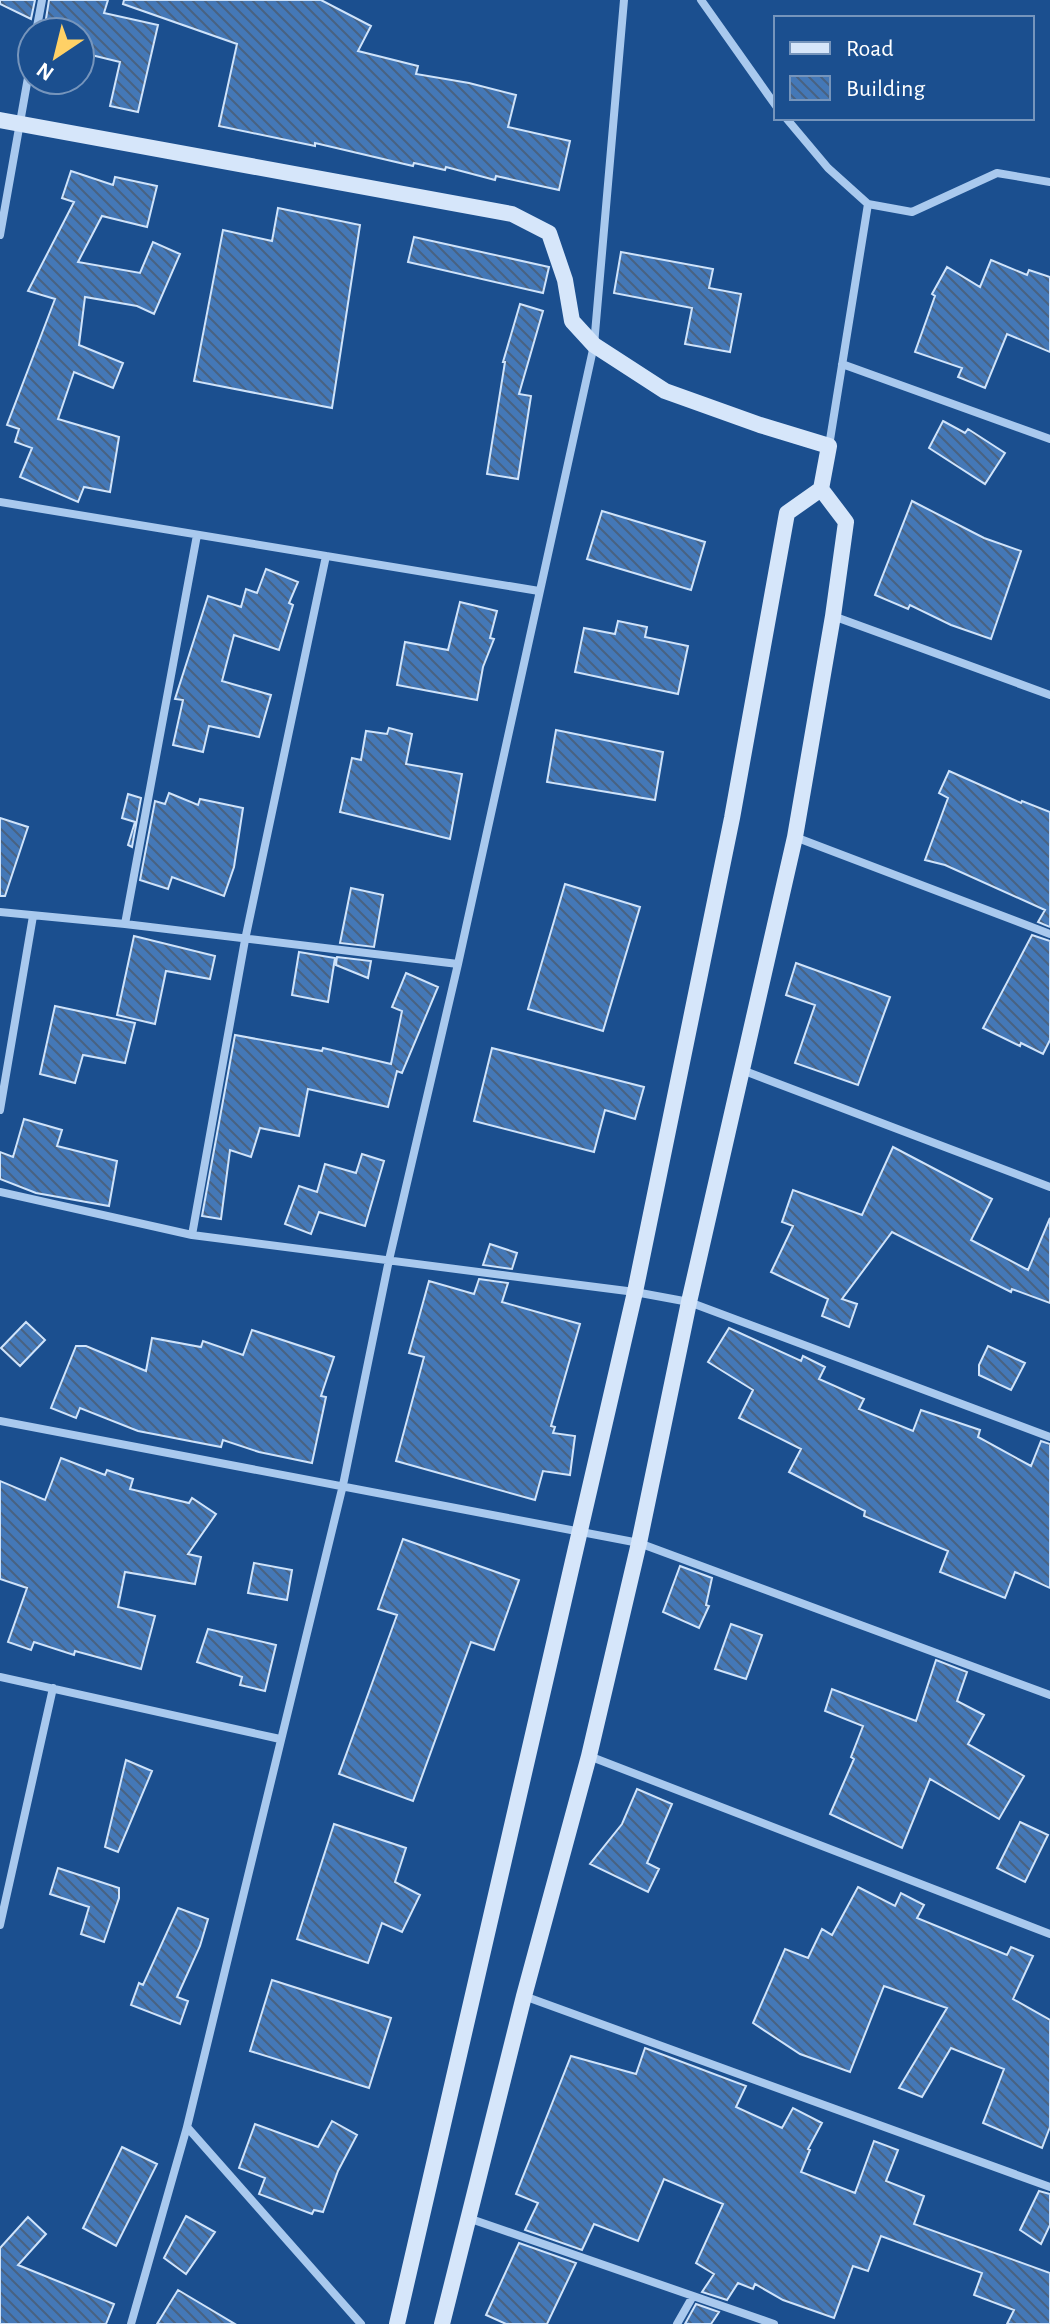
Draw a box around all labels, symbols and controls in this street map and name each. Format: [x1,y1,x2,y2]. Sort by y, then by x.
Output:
north arrow [16,16,96,96]
legend [774,16,1034,120]
text: Road [846,37,894,61]
text: N [33,58,58,85]
text: Building [846,77,925,101]

